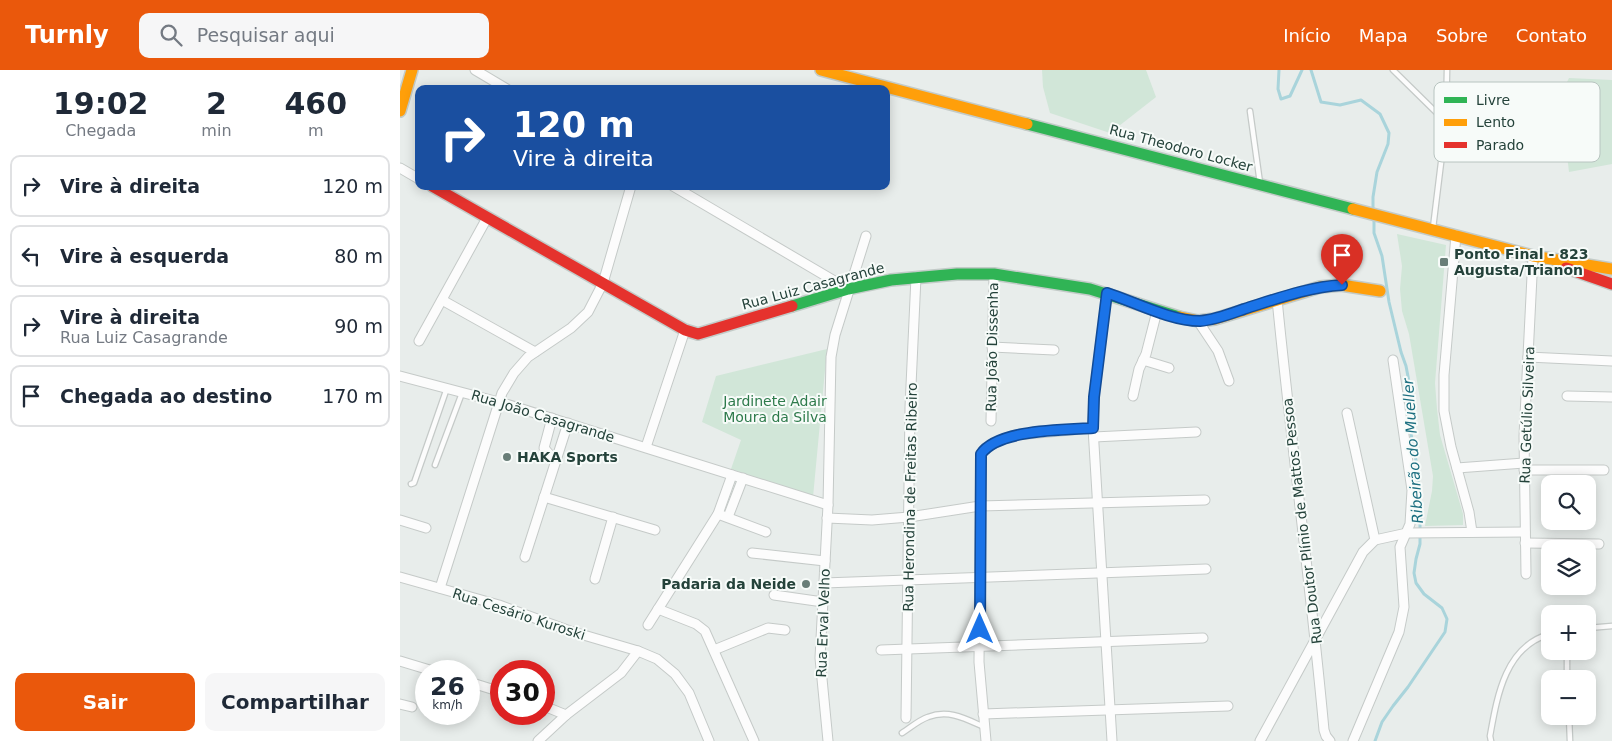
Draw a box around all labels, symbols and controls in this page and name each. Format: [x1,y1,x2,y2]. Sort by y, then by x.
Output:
search box [139,13,489,58]
text: Turnly [25,21,109,49]
icon: search [157,21,185,49]
text: Pesquisar aqui [197,24,335,46]
text: Início [1283,25,1331,46]
text: Mapa [1359,25,1408,46]
text: Sobre [1436,25,1488,46]
text: Contato [1516,25,1587,46]
legend [1434,82,1600,162]
text: 19:02 [53,86,148,121]
text: 2 [206,86,227,121]
text: 460 [284,86,347,121]
text: Livre [1476,92,1510,108]
icon: right [430,105,495,170]
text: 120 m [513,105,635,145]
text: Lento [1476,114,1515,130]
text: Chegada [65,121,136,140]
text: min [201,121,232,140]
text: m [308,121,324,140]
street label: Rua Theodoro Locker [1108,121,1254,175]
text: Parado [1476,137,1524,153]
text: Vire à direita [513,146,654,171]
icon: right [17,172,45,200]
text: Vire à direita [60,175,200,197]
text: 120 m [322,175,383,197]
pin [1321,234,1363,285]
icon: arrive [1328,241,1356,269]
icon: left [17,242,45,270]
text: Vire à esquerda [60,245,229,267]
text: 80 m [334,245,383,267]
place label: Ponto Final - 823 Augusta/Trianon [1454,246,1588,278]
marker: Ponto Final - 823 Augusta/Trianon [1438,256,1450,268]
street label: Rua Luiz Casagrande [740,259,886,313]
street label: Rua João Dissenha [983,282,1001,412]
text: Vire à direita [60,306,200,328]
icon: right [17,312,45,340]
text: 90 m [334,315,383,337]
text: Rua Luiz Casagrande [60,328,228,347]
street label: Rua Getúlio Silveira [1517,346,1537,484]
water label: Ribeirão do Mueller [1399,377,1427,524]
icon: arrive [17,382,45,410]
street label: Rua Herondina de Freitas Ribeiro [900,382,920,612]
text: Chegada ao destino [60,385,272,407]
text: 170 m [322,385,383,407]
street label: Rua João Casagrande [469,387,617,445]
park label: Jardinete Adair Moura da Silva [722,393,827,425]
street label: Rua Doutor Plínio de Mattos Pessoa [1279,397,1325,645]
place label: HAKA Sports [517,449,618,465]
marker: HAKA Sports [501,451,513,463]
map controls [1541,475,1596,725]
button: search [1541,475,1596,530]
button: layers [1541,540,1596,595]
street label: Rua Erval Velho [813,568,833,678]
place label: Padaria da Neide [661,576,796,592]
marker: Padaria da Neide [800,578,812,590]
street label: Rua Cesário Kuroski [451,585,587,643]
position arrow [953,602,1005,654]
button: + [1541,605,1596,660]
speed limit sign: 30 [490,660,555,725]
button: − [1541,670,1596,725]
text: 26 [430,672,465,701]
button: Sair [15,673,195,731]
button: Compartilhar [205,673,385,731]
text: km/h [432,698,463,712]

